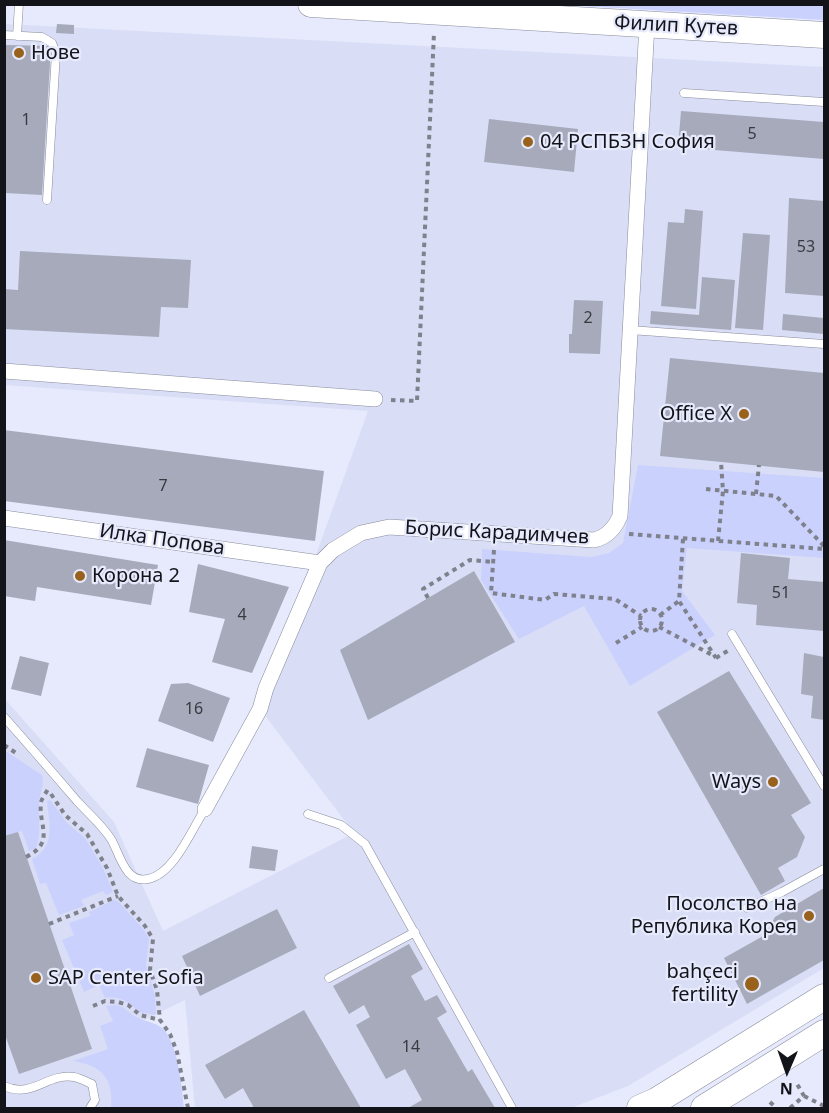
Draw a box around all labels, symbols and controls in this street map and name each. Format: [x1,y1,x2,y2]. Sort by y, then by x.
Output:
street label: Филип Кутев [613,11,739,41]
place label: Нове [31,41,80,65]
marker: Нове [12,46,26,60]
house number: 1 [21,110,31,130]
house number: 5 [747,124,757,144]
place label: 04 РСПБЗН София [540,130,715,154]
marker: 04 РСПБЗН София [521,135,535,149]
house number: 53 [797,237,815,257]
house number: 2 [583,308,593,328]
place label: Office X [660,402,732,426]
marker: Office X [737,407,751,421]
house number: 7 [158,476,168,496]
street label: Борис Карадимчев [404,516,590,550]
street label: Илка Попова [98,519,226,561]
place label: Корона 2 [92,564,180,588]
marker: Корона 2 [73,569,87,583]
house number: 51 [772,583,790,603]
house number: 4 [237,605,247,625]
house number: 16 [185,699,203,719]
place label: Ways [712,770,761,794]
marker: Ways [766,775,780,789]
place label: Посолство на Република Корея [631,892,797,939]
marker: Посолство на Република Корея [802,909,816,923]
place label: bahçeci fertility [666,960,738,1007]
place label: SAP Center Sofia [48,966,204,990]
marker: SAP Center Sofia [29,971,43,985]
marker: bahçeci fertility [743,975,761,993]
house number: 14 [402,1037,420,1057]
north arrow [757,1041,817,1101]
text: N [779,1078,793,1100]

